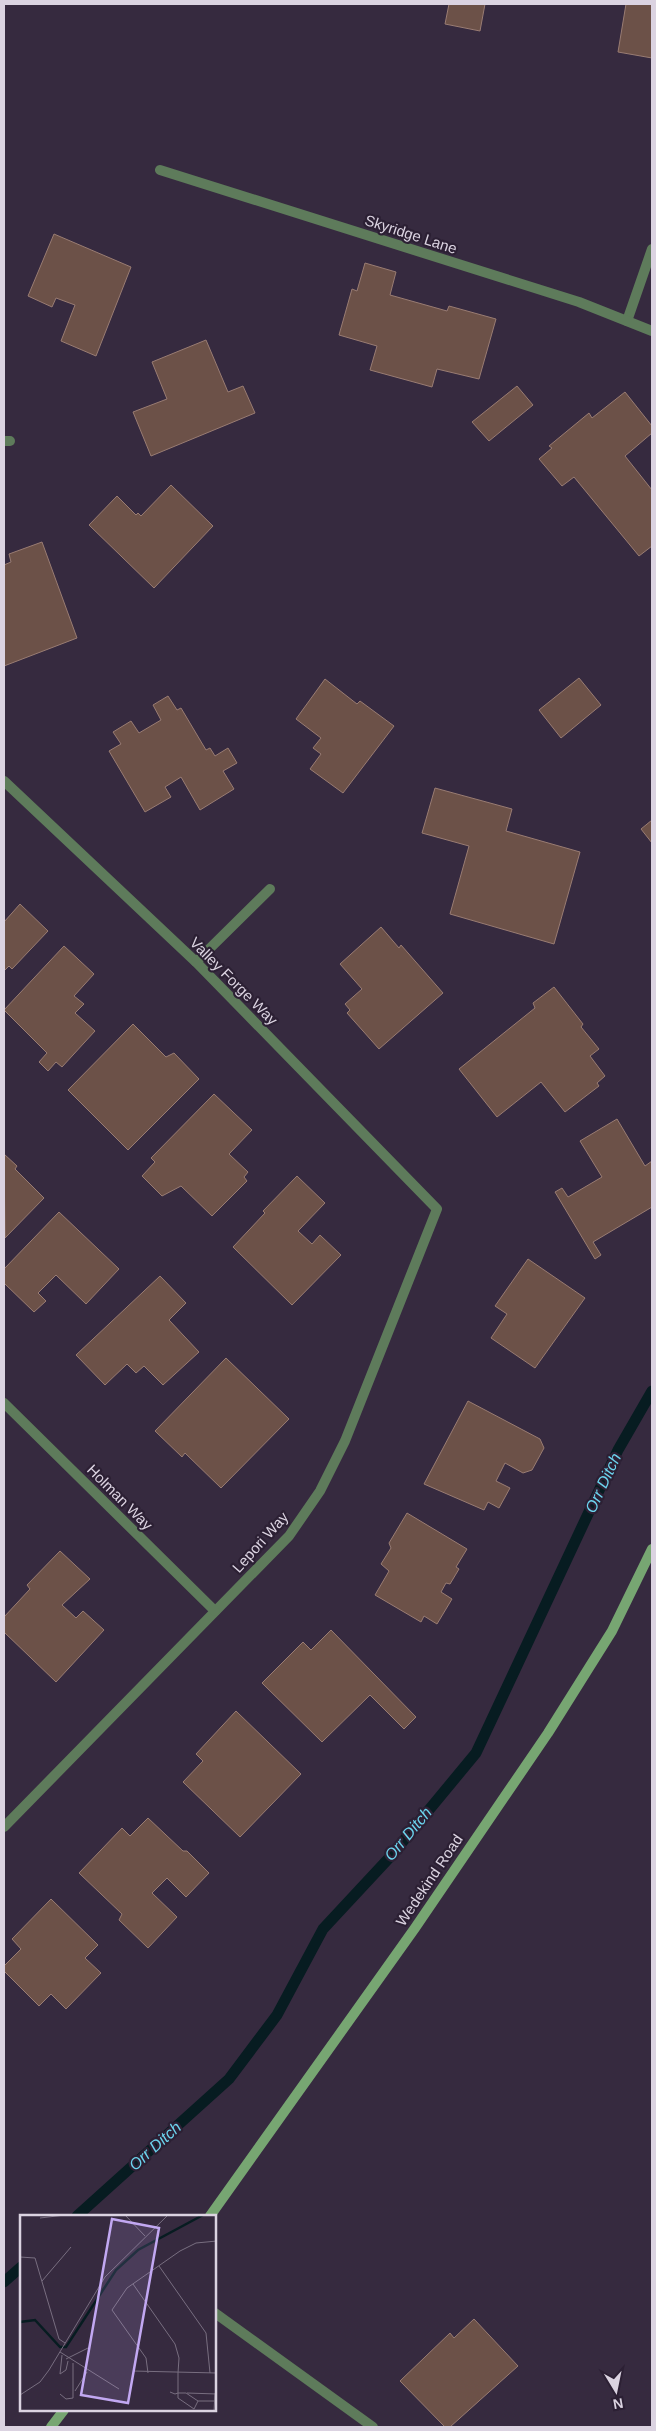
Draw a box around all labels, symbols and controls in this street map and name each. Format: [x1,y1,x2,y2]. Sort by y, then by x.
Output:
street label: Skyridge Lane [363,211,459,257]
street label: Valley Forge Way [187,934,282,1029]
water label: Orr Ditch [582,1450,624,1516]
street label: Holman Way [84,1461,157,1534]
street label: Lepori Way [228,1508,292,1576]
water label: Orr Ditch [381,1804,435,1864]
street label: Wedekind Road [392,1831,466,1929]
water label: Orr Ditch [126,2118,185,2174]
inset map [20,2215,216,2411]
north arrow [591,2366,641,2416]
text: N [612,2395,625,2413]

